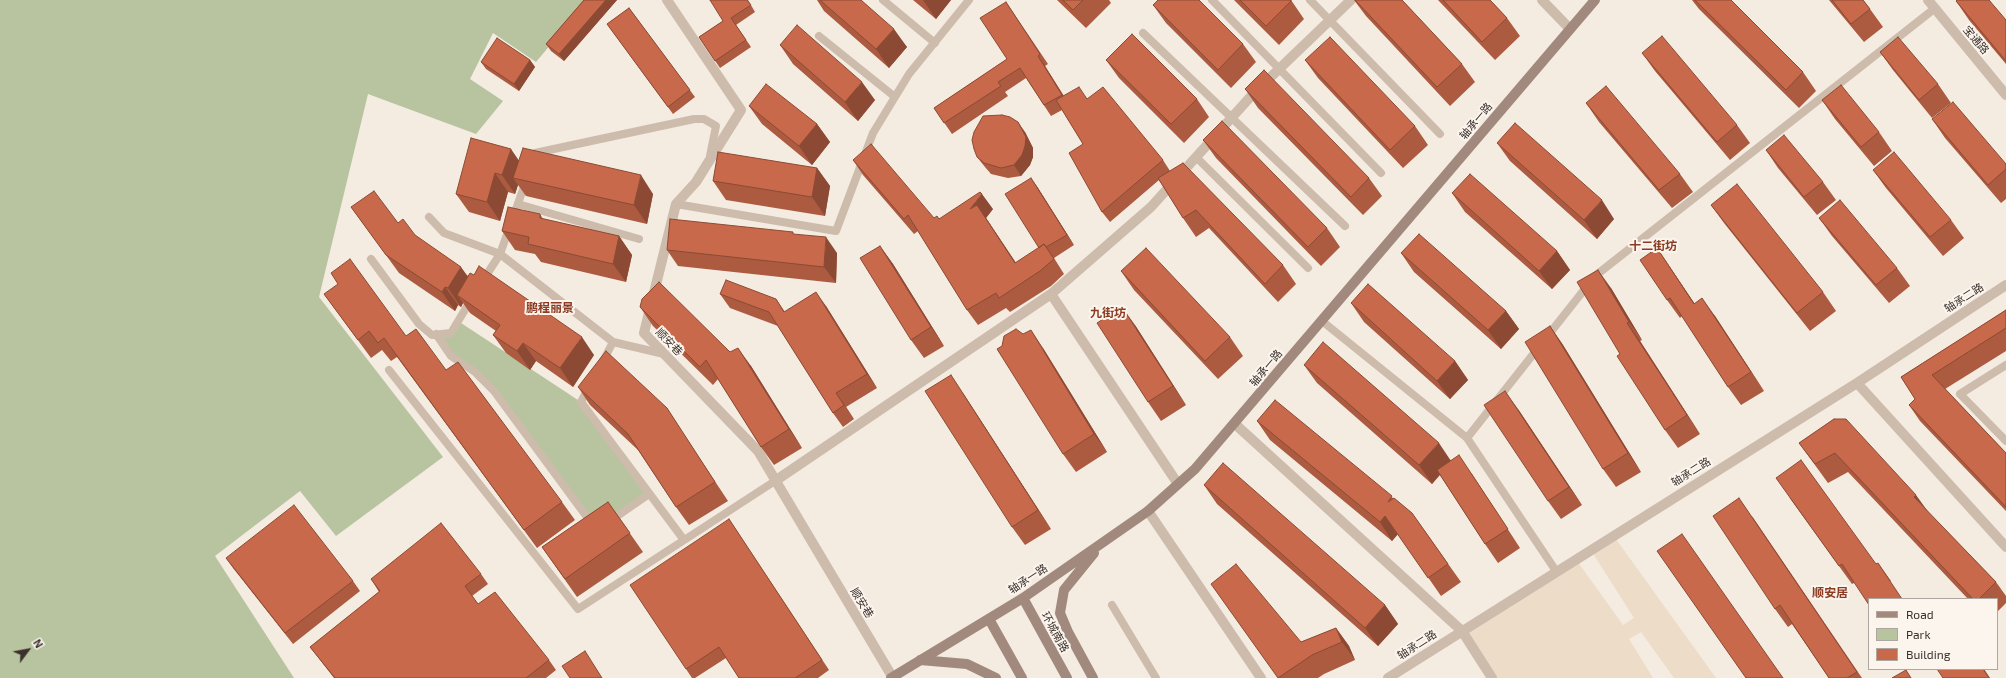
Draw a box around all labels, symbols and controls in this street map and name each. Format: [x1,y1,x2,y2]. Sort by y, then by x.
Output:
street label: 宝通路 [1960,23,1992,57]
street label: 轴承一路 [1457,100,1495,142]
district label: 十二街坊 [1629,239,1677,253]
street label: 轴承二路 [1942,280,1986,316]
district label: 鹏程丽景 [526,301,574,315]
district label: 九街坊 [1090,306,1126,320]
street label: 顺安巷 [653,326,685,358]
street label: 轴承一路 [1247,347,1285,389]
street label: 轴承二路 [1669,455,1713,489]
street label: 轴承一路 [1006,561,1050,597]
street label: 顺安巷 [848,585,876,621]
district label: 顺安居 [1812,586,1848,600]
legend [1868,598,1998,670]
text: Road [1906,607,1934,621]
street label: 环城南路 [1039,610,1071,654]
street label: 轴承二路 [1395,627,1439,663]
text: Park [1906,627,1931,641]
north arrow [8,630,48,670]
text: N [31,637,46,650]
text: Building [1906,647,1950,661]

